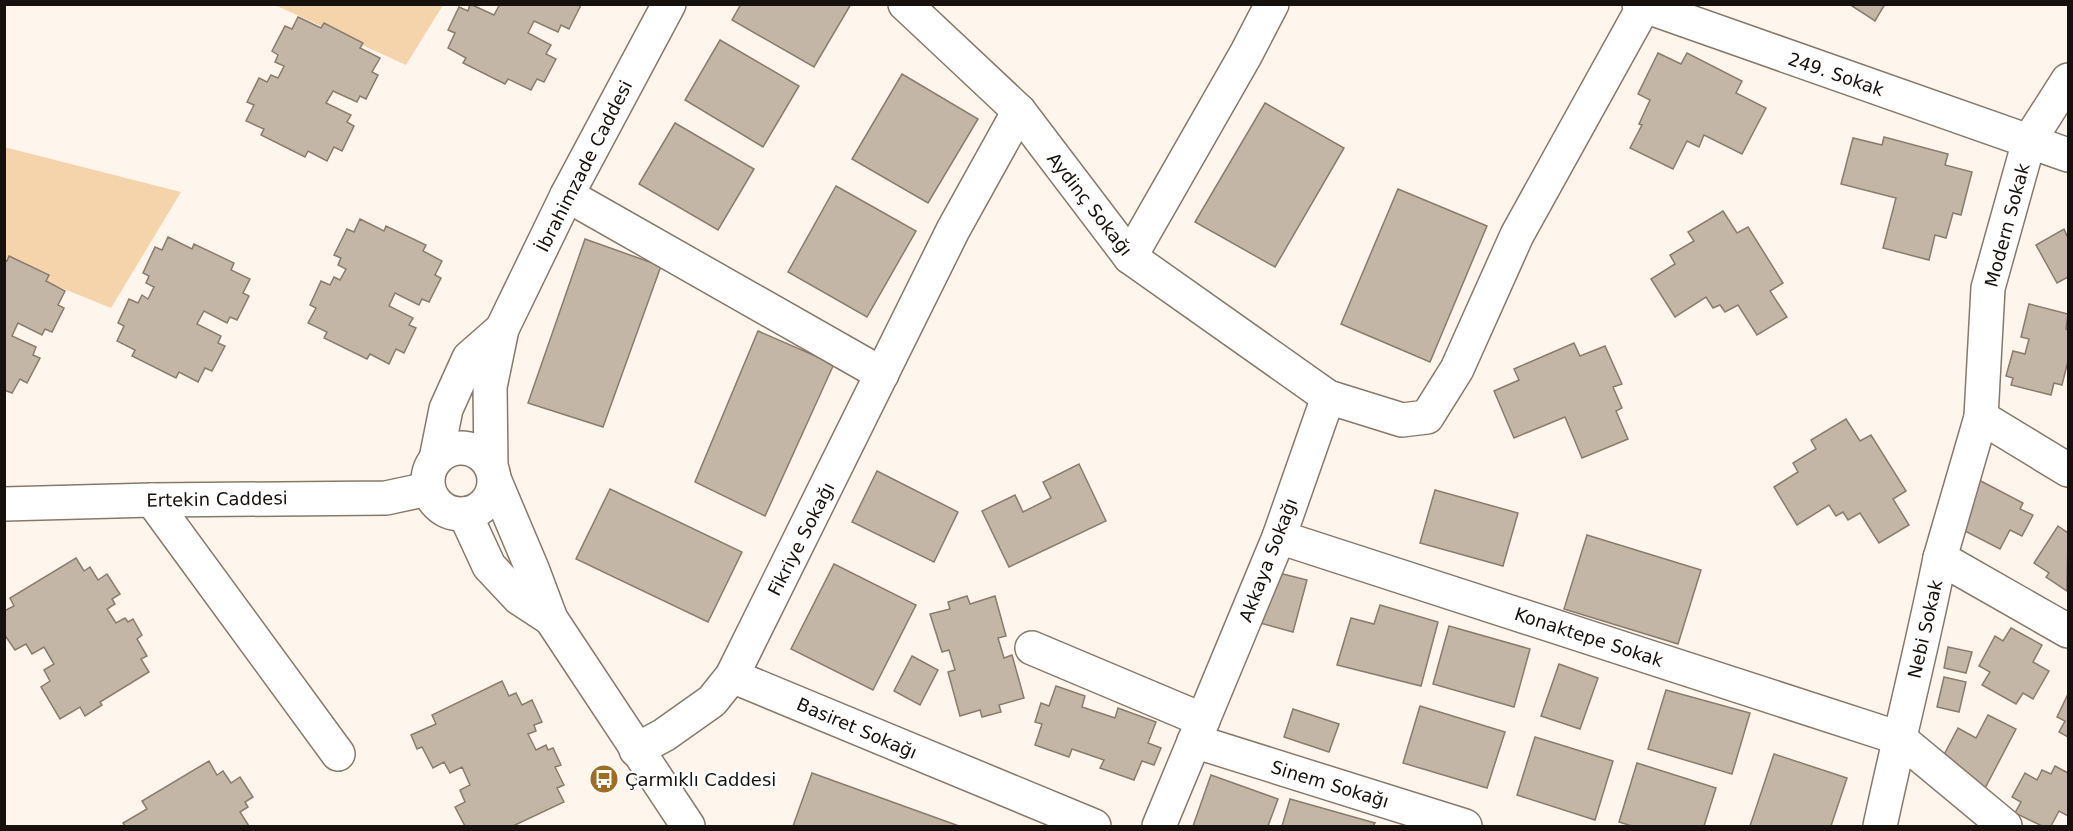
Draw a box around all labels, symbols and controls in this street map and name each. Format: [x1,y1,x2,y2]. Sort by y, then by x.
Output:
street label: 249. Sokak [1785,48,1887,100]
street label: İbrahimzade Caddesi [532,77,636,255]
street label: Aydinç Sokağı [1043,148,1137,260]
street label: Modern Sokak [1980,160,2034,289]
street label: Fikriye Sokağı [763,479,839,599]
street label: Ertekin Caddesi [146,487,288,511]
street label: Akkaya Sokağı [1235,495,1301,625]
street label: Nebi Sokak [1903,577,1947,680]
street label: Konaktepe Sokak [1512,603,1667,671]
street label: Basiret Sokağı [794,693,920,763]
street label: Sinem Sokağı [1269,756,1391,812]
bus stop icon: Çarmıklı Caddesi [588,763,620,795]
place label: Çarmıklı Caddesi [625,769,776,790]

